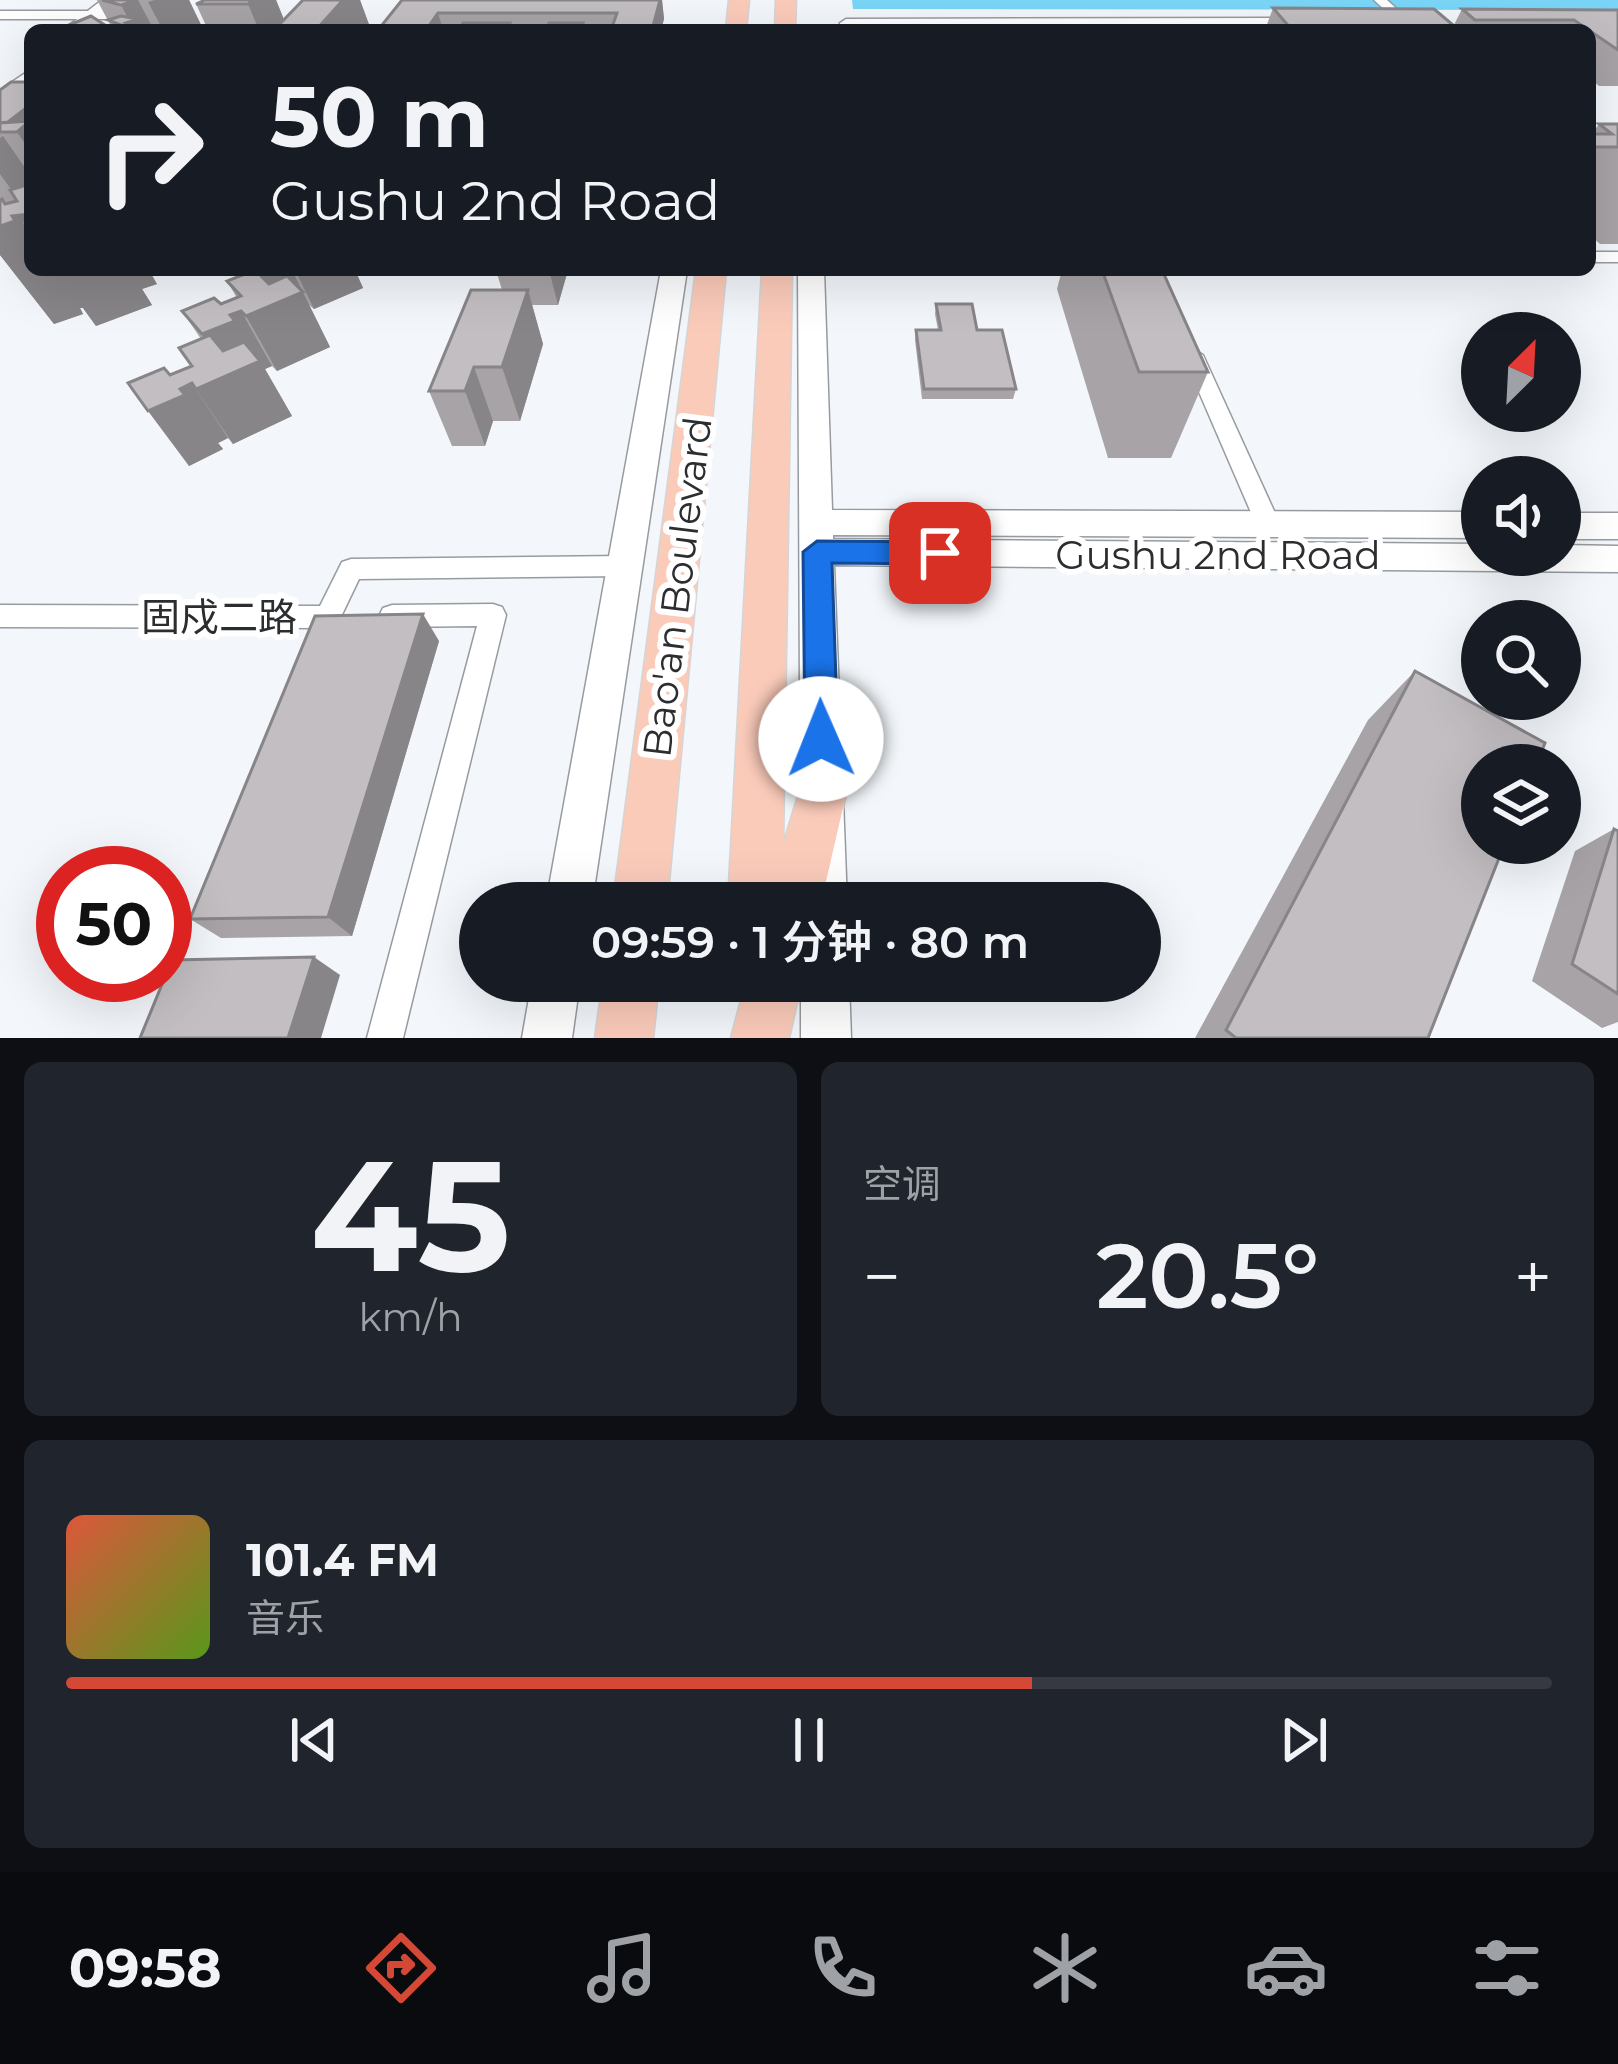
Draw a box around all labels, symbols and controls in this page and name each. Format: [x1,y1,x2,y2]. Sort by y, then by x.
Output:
text: 50 m [270,66,489,168]
icon: right [72,72,228,228]
text: Gushu 2nd Road [270,168,720,234]
north arrow [1461,312,1581,432]
map controls [1461,312,1581,864]
street label: Bao'an Boulevard [632,414,722,760]
button: sound [1461,456,1581,576]
pin [889,502,991,604]
icon: arrive [907,520,973,586]
street label: Gushu 2nd Road [1055,531,1381,579]
street label: 固戍二路 [141,593,297,641]
button: search [1461,600,1581,720]
position arrow [758,676,884,802]
button: layers [1461,744,1581,864]
speed limit sign: 50 [36,846,192,1002]
text: 09:59 · 1 分钟 · 80 m [591,914,1029,969]
text: 45 [310,1120,511,1310]
text: 空调 [863,1160,941,1208]
text: 20.5° [1096,1221,1319,1331]
text: − [863,1236,901,1317]
text: + [1514,1236,1552,1317]
text: km/h [358,1293,463,1341]
text: 101.4 FM [246,1532,439,1587]
text: 音乐 [246,1594,324,1642]
icon: previous [281,1707,347,1773]
icon: pause [776,1707,842,1773]
icon: next [1271,1707,1337,1773]
icon: directions [359,1926,443,2010]
icon: music [580,1926,664,2010]
icon: phone [801,1926,885,2010]
icon: climate [1023,1926,1107,2010]
icon: car [1244,1926,1328,2010]
icon: filters [1465,1926,1549,2010]
text: 09:58 [69,1935,222,2001]

